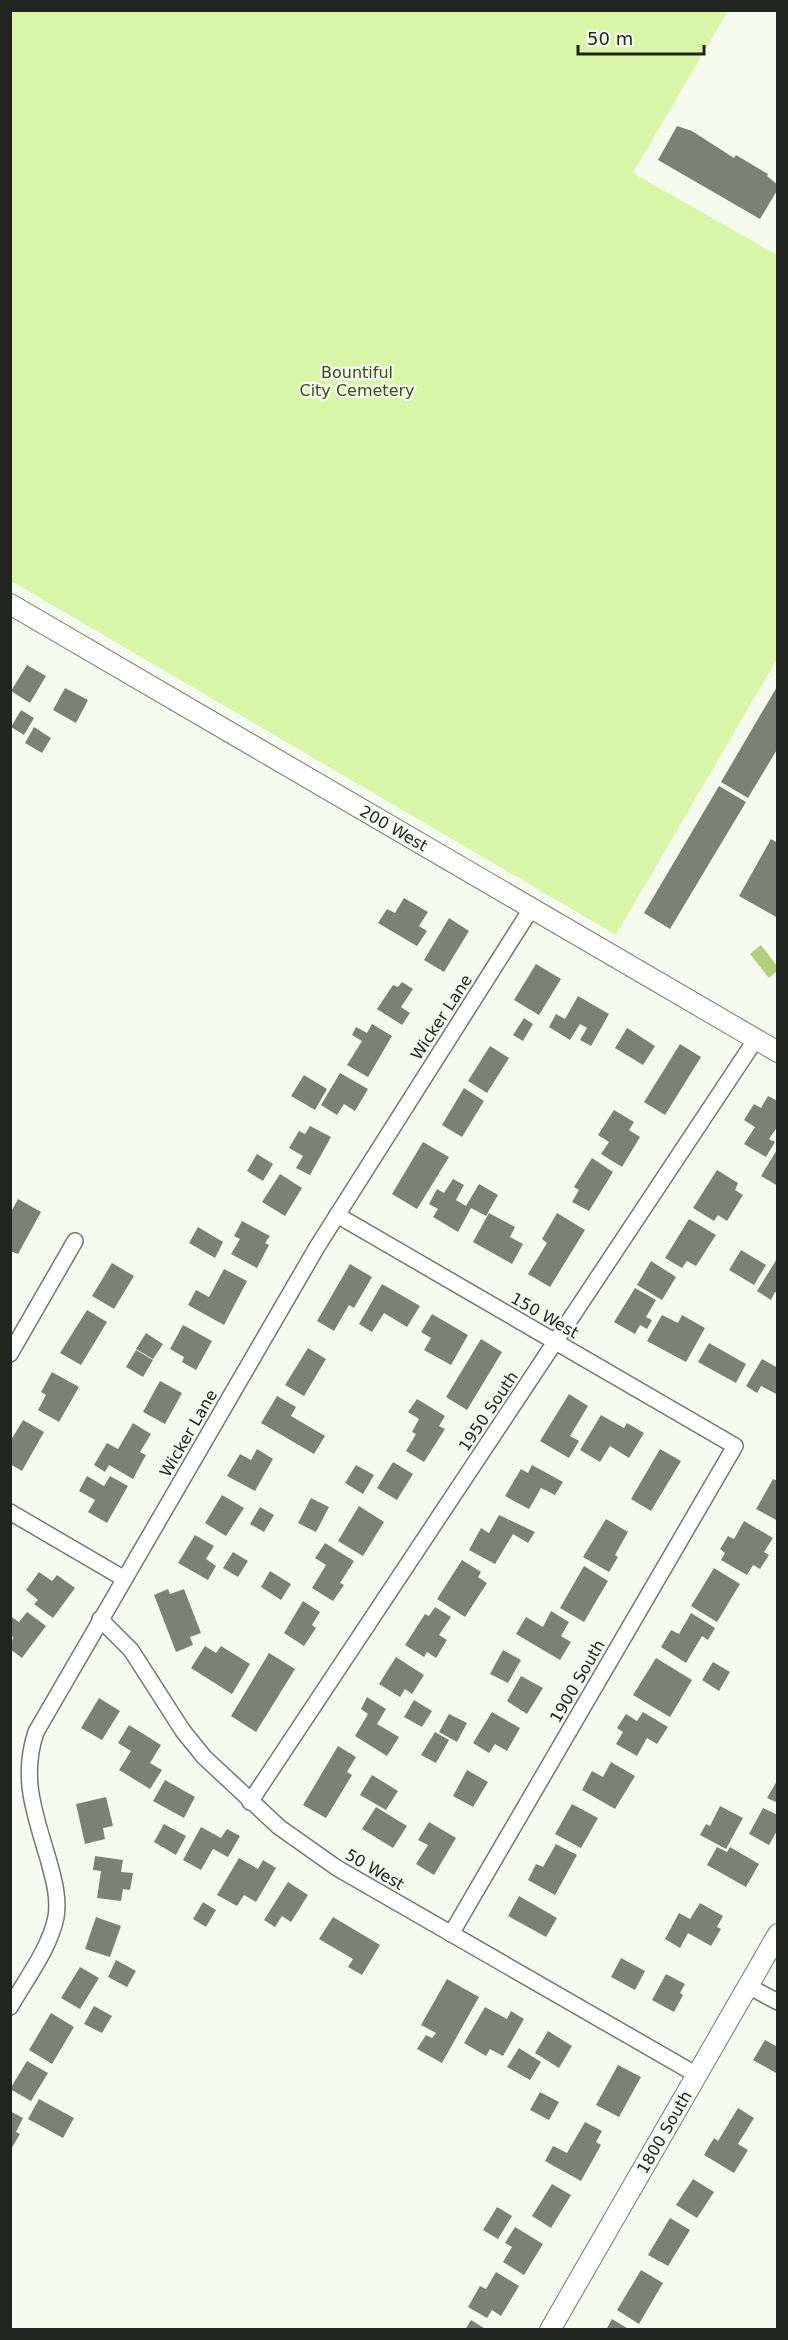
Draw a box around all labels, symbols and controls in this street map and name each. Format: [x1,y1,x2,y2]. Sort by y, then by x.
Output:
scale bar [578,18,704,56]
text: 50 m [587,28,633,49]
park label: Bountiful City Cemetery [299,363,415,400]
street label: 200 West [357,801,431,855]
street label: Wicker Lane [407,971,476,1063]
street label: 150 West [508,1288,582,1342]
street label: 1950 South [455,1368,522,1455]
street label: Wicker Lane [156,1386,221,1480]
street label: 1900 South [546,1637,609,1726]
street label: 50 West [342,1845,408,1894]
street label: 1800 South [633,2088,696,2177]

